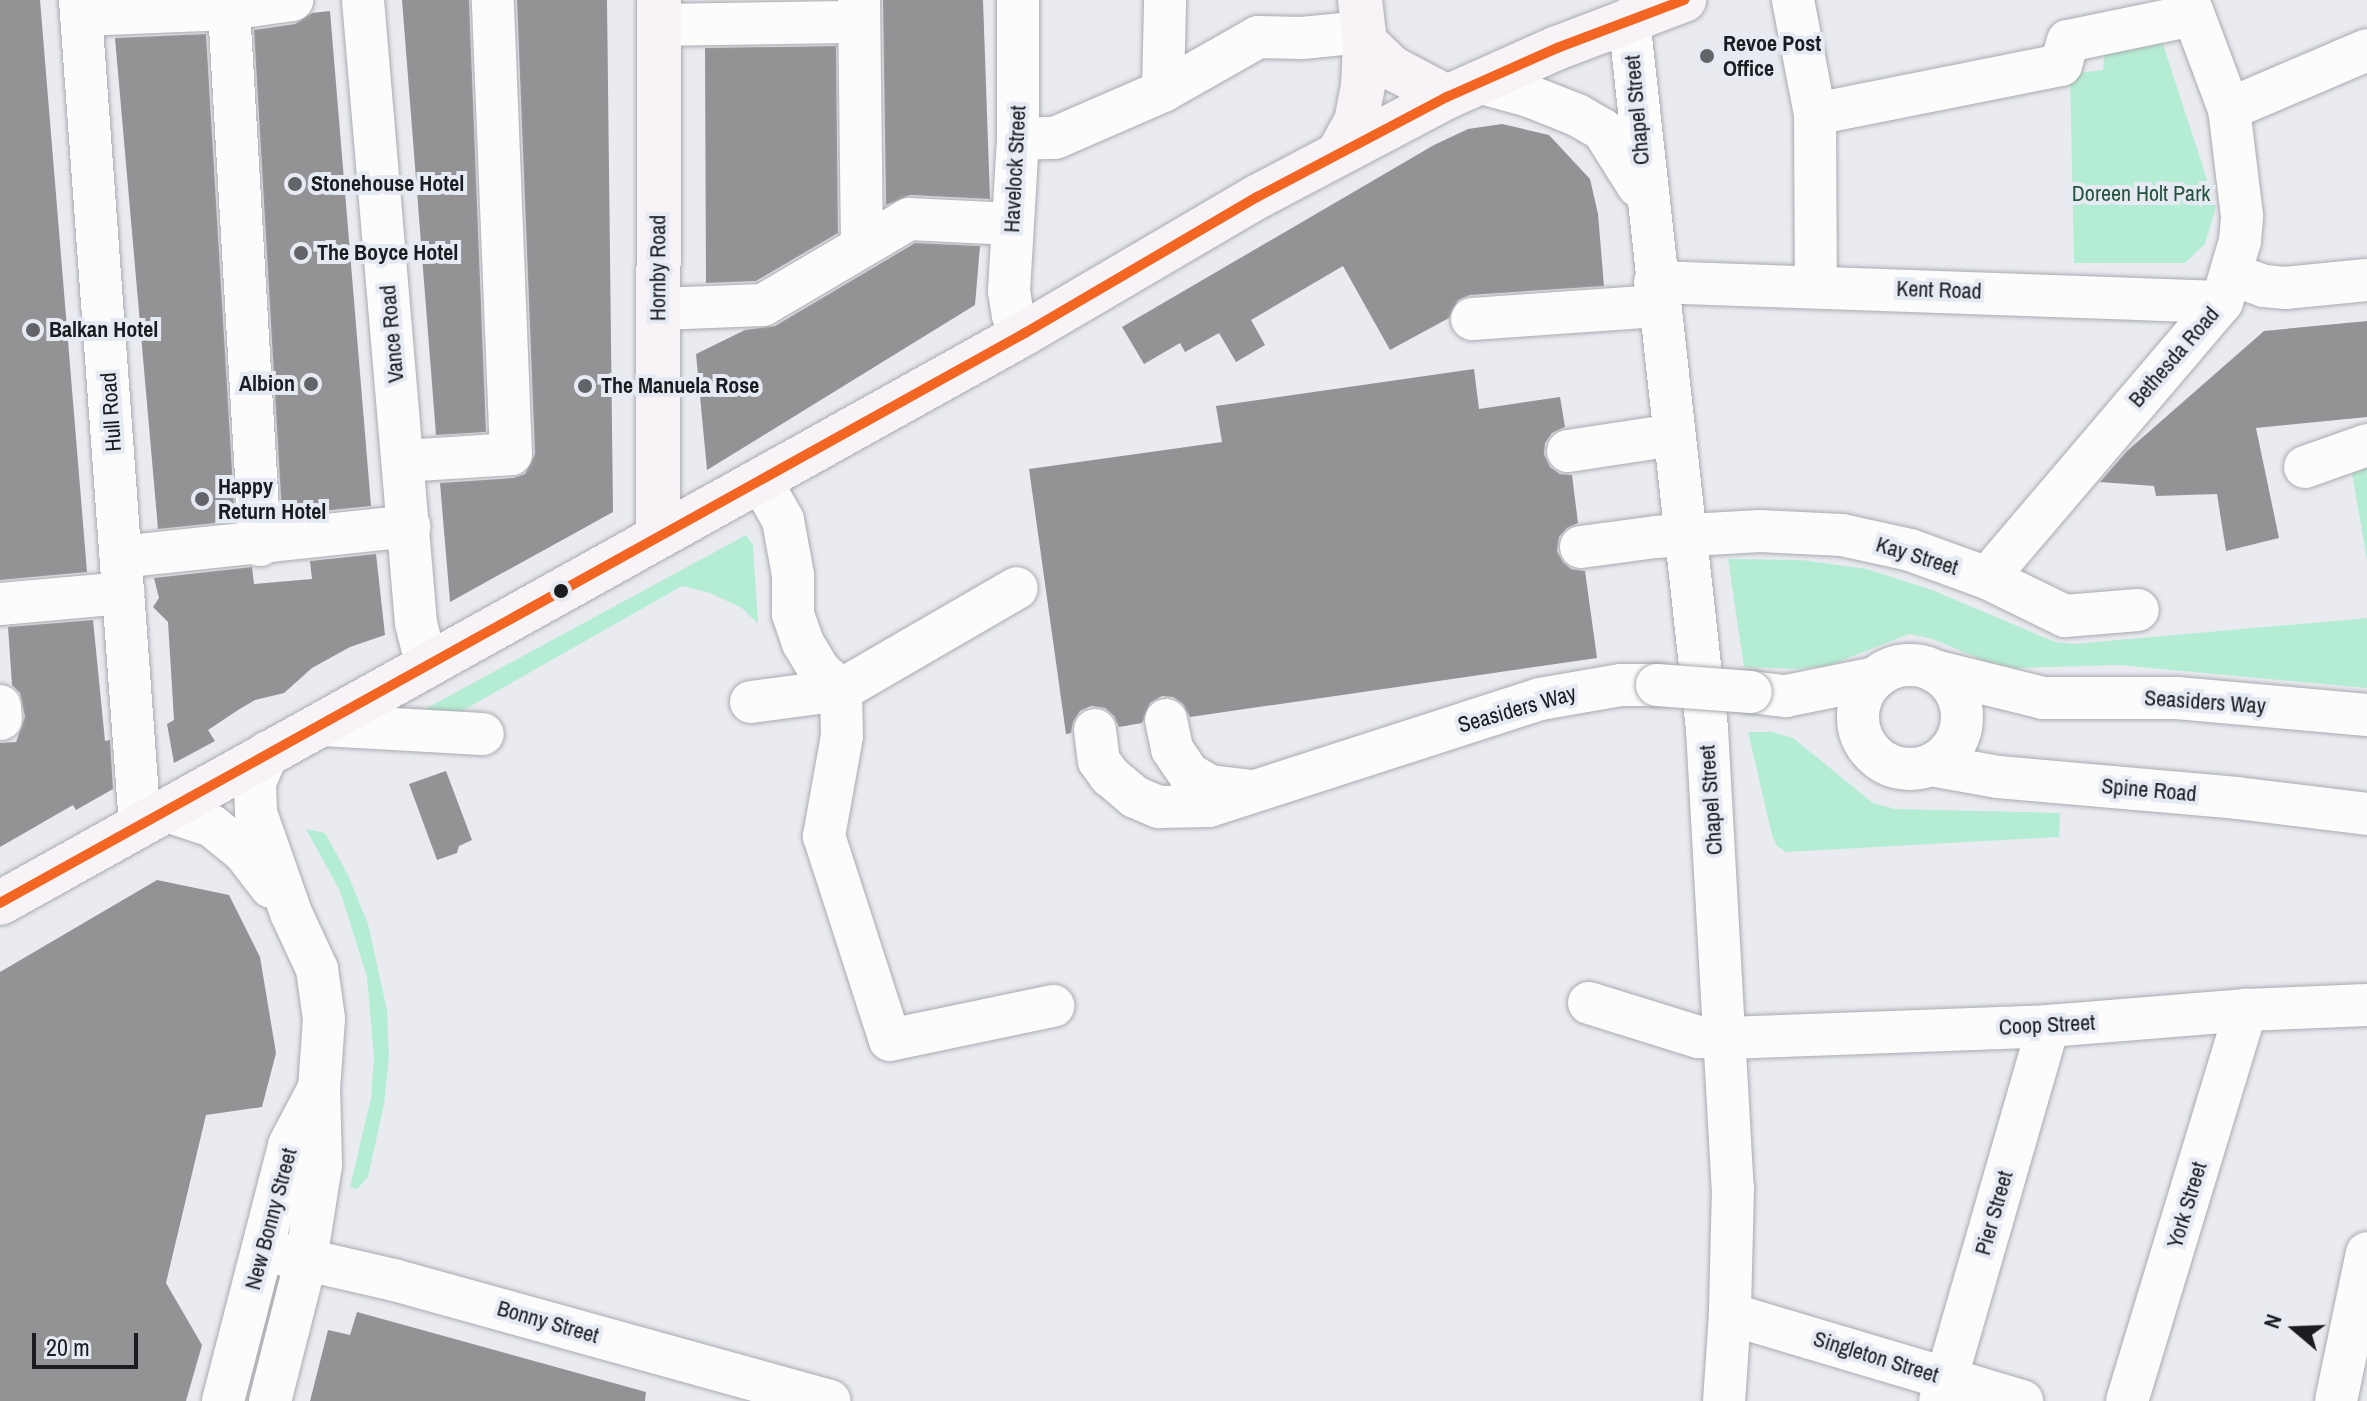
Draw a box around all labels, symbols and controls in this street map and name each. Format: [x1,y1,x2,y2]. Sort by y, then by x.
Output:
place label: Revoe Post Office [1723,30,1821,82]
marker: Revoe Post Office [1698,47,1716,65]
street label: Chapel Street [1619,54,1655,166]
street label: Havelock Street [998,105,1032,233]
place label: Stonehouse Hotel [311,171,464,197]
marker: Stonehouse Hotel [286,175,304,193]
park label: Doreen Holt Park [2072,181,2210,207]
street label: Hornby Road [645,215,671,321]
place label: The Boyce Hotel [317,240,458,266]
marker: The Boyce Hotel [292,244,310,262]
street label: Kent Road [1896,275,1982,305]
street label: Vance Road [375,284,409,384]
street label: Bethesda Road [2123,301,2225,413]
place label: Balkan Hotel [49,317,158,343]
marker: Balkan Hotel [24,321,42,339]
place label: Albion [239,371,295,397]
street label: Hull Road [95,372,127,452]
place label: The Manuela Rose [601,373,759,399]
marker: Albion [302,375,320,393]
marker: The Manuela Rose [576,377,594,395]
place label: Happy Return Hotel [218,473,326,524]
marker: Happy Return Hotel [193,490,211,508]
street label: Kay Street [1873,531,1961,581]
unlabelled marker [553,583,569,599]
street label: Seasiders Way [1455,680,1579,738]
street label: Seasiders Way [2143,685,2267,719]
street label: Chapel Street [1694,744,1728,856]
street label: Spine Road [2100,773,2198,807]
street label: Coop Street [1998,1009,2096,1041]
street label: New Bonny Street [239,1145,303,1293]
street label: York Street [2161,1159,2213,1251]
street label: Pier Street [1969,1168,2019,1258]
north arrow [2255,1289,2335,1369]
street label: Bonny Street [494,1295,602,1349]
text: N [2256,1310,2289,1332]
scale bar [36,1317,142,1367]
street label: Singleton Street [1810,1325,1942,1389]
text: 20 m [46,1331,90,1363]

